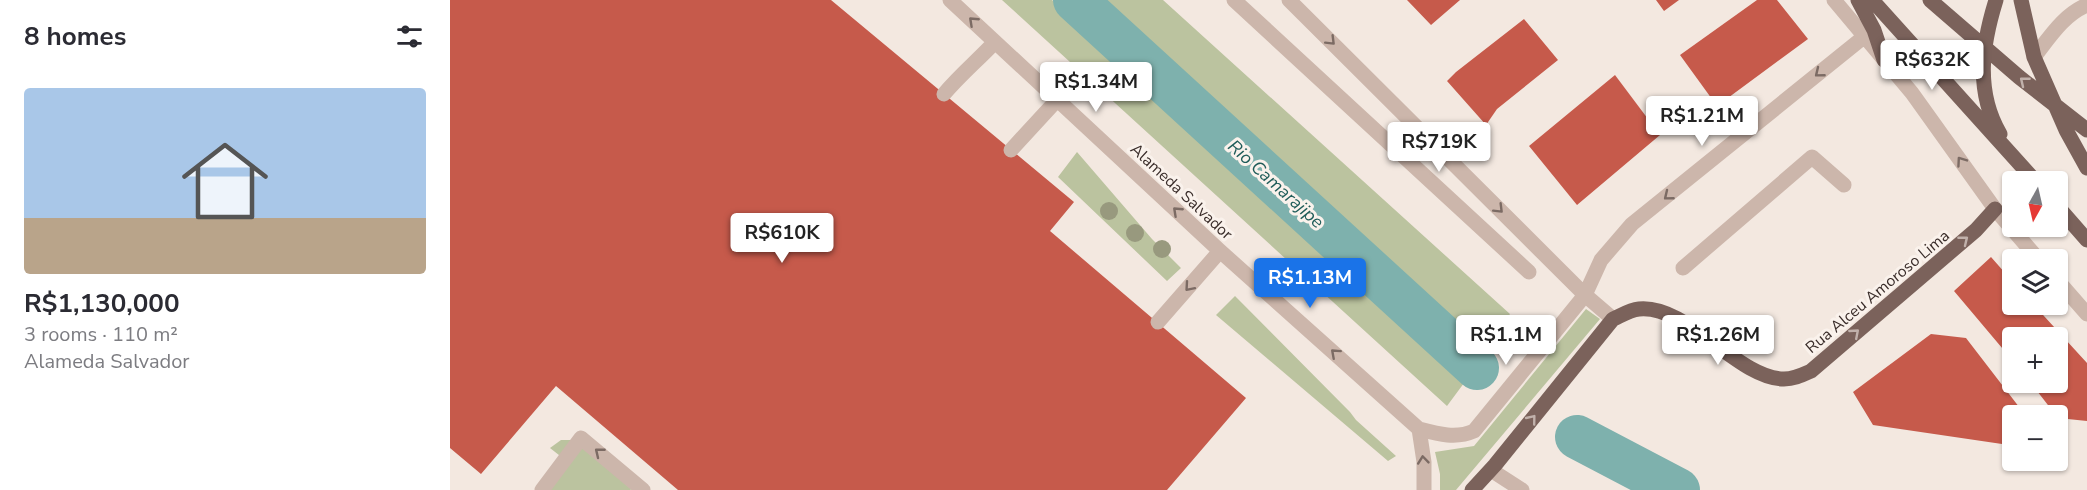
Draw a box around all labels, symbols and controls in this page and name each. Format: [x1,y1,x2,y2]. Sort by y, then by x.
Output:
one-way arrow [969,18,980,29]
text: 8 homes [24,19,126,54]
icon: filters [393,20,426,53]
one-way arrow [1323,34,1334,45]
pin: R$632K [1883,40,1981,91]
text: R$632K [1895,46,1970,73]
pin: R$1.34M [1041,62,1151,113]
one-way arrow [1815,66,1826,77]
text: R$1.34M [1054,68,1138,95]
one-way arrow [2020,78,2031,89]
pin: R$1.21M [1647,96,1757,147]
text: R$1.21M [1660,102,1744,129]
pin: R$719K [1390,122,1488,173]
icon: home [171,127,279,235]
text: R$719K [1402,128,1477,155]
water label: Rio Camarajipe [1223,134,1330,234]
street label: Alameda Salvador [1125,139,1237,245]
one-way arrow [1957,157,1968,168]
north arrow [2002,171,2068,237]
map controls [2002,171,2068,471]
one-way arrow [1663,189,1674,200]
one-way arrow [1491,201,1502,212]
one-way arrow [1173,207,1184,218]
pin: R$610K [733,213,831,264]
text: R$610K [745,219,820,246]
street label: Rua Alceu Amoroso Lima [1801,225,1954,359]
one-way arrow [1957,237,1968,248]
button: layers [2002,249,2068,315]
pin: R$1.13M [1255,258,1365,309]
text: R$1.13M [1268,264,1352,291]
one-way arrow [1185,280,1196,291]
text: R$1,130,000 [24,286,180,321]
pin: R$1.1M [1457,315,1555,366]
pin: R$1.26M [1663,315,1773,366]
text: 3 rooms · 110 m² [24,321,178,348]
text: R$1.1M [1470,321,1542,348]
text: R$1.26M [1676,321,1760,348]
button: + [2002,327,2068,393]
one-way arrow [1848,329,1859,340]
text: Alameda Salvador [24,348,190,375]
one-way arrow [1331,349,1342,360]
button: − [2002,405,2068,471]
one-way arrow [1525,415,1536,426]
one-way arrow [595,448,606,459]
one-way arrow [1417,455,1430,464]

